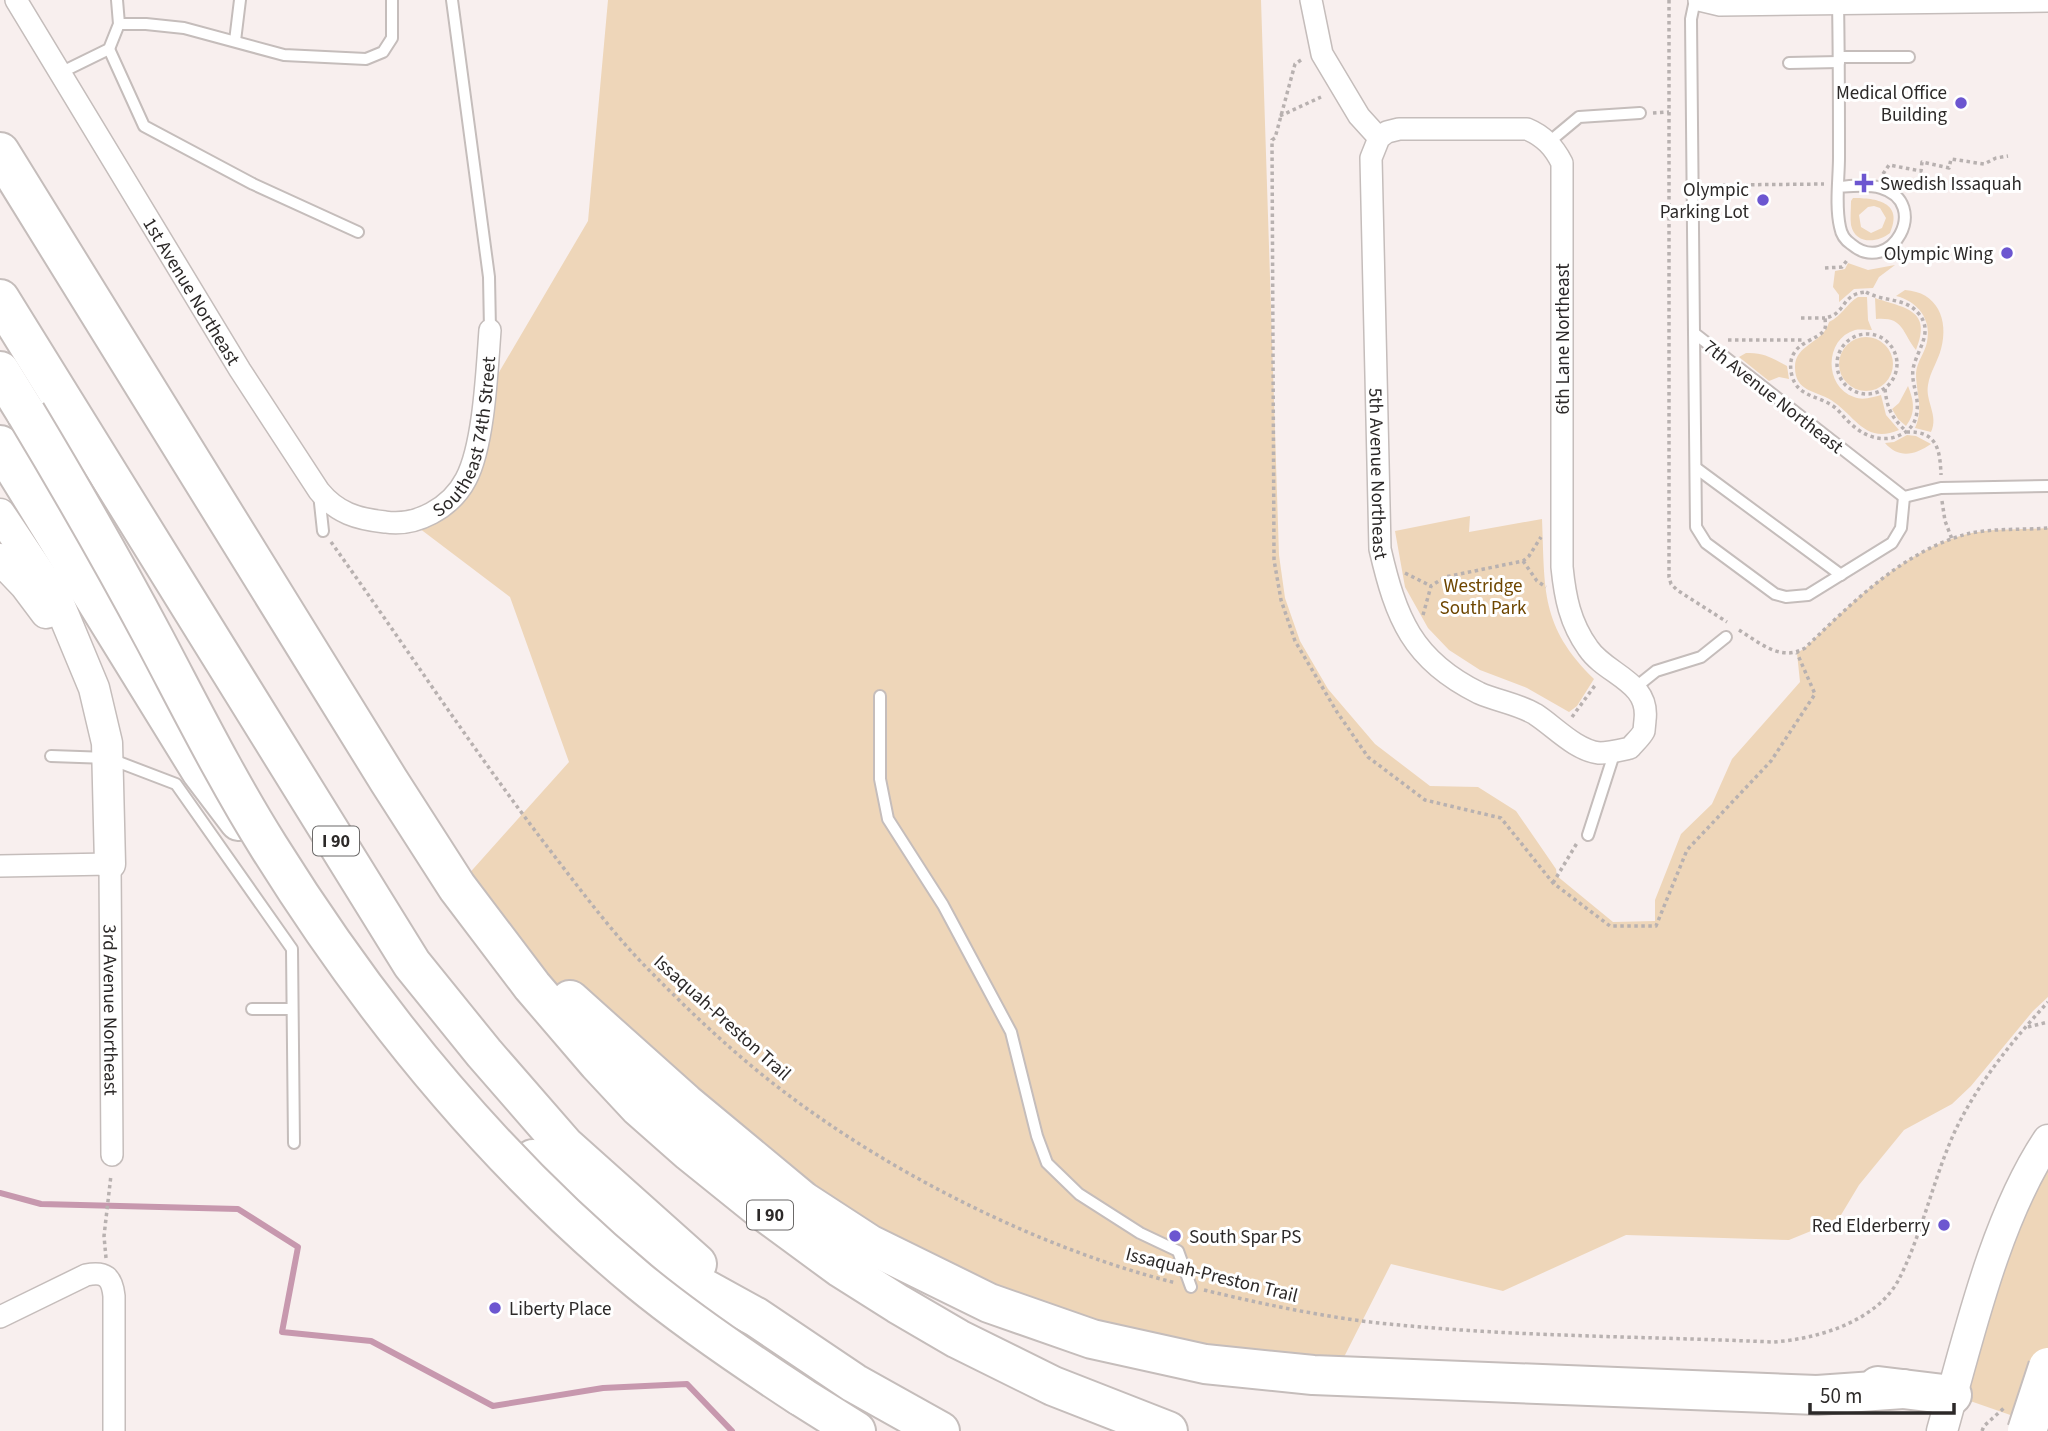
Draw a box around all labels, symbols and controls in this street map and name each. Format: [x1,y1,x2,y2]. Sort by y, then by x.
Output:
place label: Medical Office Building [1836,80,1947,129]
marker: Medical Office Building [1953,95,1969,111]
place label: Swedish Issaquah [1880,171,2022,198]
marker: Swedish Issaquah [1854,173,1874,193]
place label: Olympic Parking Lot [1660,177,1750,226]
marker: Olympic Parking Lot [1755,192,1771,208]
street label: 1st Avenue Northeast [136,213,246,371]
place label: Olympic Wing [1884,241,1993,268]
marker: Olympic Wing [1999,245,2015,261]
street label: 6th Lane Northeast [1550,263,1577,415]
street label: 7th Avenue Northeast [1697,334,1849,461]
street label: Southeast 74th Street [428,355,503,524]
street label: 5th Avenue Northeast [1361,387,1394,563]
park label: Westridge South Park [1440,573,1527,622]
road number: I 90 [313,826,359,856]
street label: 3rd Avenue Northeast [95,924,124,1096]
street label: Issaquah-Preston Trail [647,949,797,1087]
road number: I 90 [747,1200,793,1230]
place label: Red Elderberry [1812,1213,1930,1240]
marker: Red Elderberry [1936,1217,1952,1233]
place label: South Spar PS [1189,1224,1301,1251]
marker: South Spar PS [1167,1228,1183,1244]
street label: Issaquah-Preston Trail [1123,1241,1301,1310]
place label: Liberty Place [509,1296,611,1323]
marker: Liberty Place [487,1300,503,1316]
scale bar [1810,1372,1954,1416]
text: 50 m [1820,1381,1862,1411]

